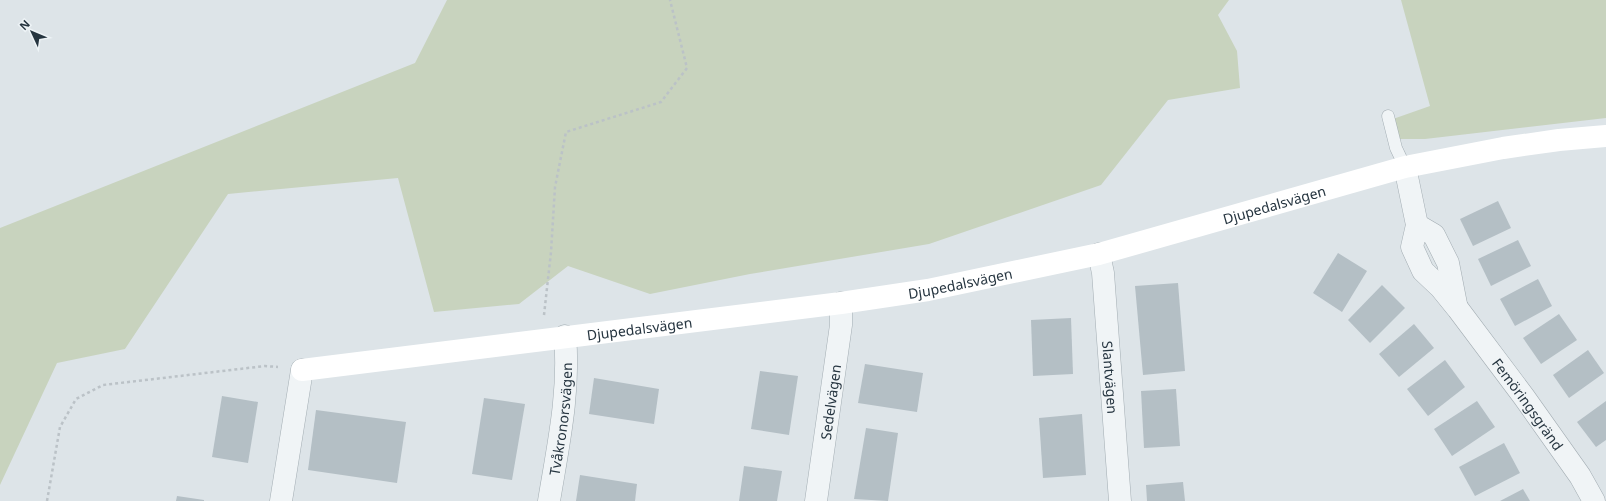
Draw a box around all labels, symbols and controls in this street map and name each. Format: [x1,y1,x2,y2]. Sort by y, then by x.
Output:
north arrow [12,12,52,52]
text: N [16,16,33,33]
street label: Djupedalsvägen [1221,181,1328,228]
street label: Djupedalsvägen [907,263,1014,302]
street label: Djupedalsvägen [586,312,693,344]
street label: Slantvägen [1099,340,1123,414]
street label: Femöringsgränd [1488,354,1568,454]
street label: Tvåkronorsvägen [544,362,576,477]
street label: Sedelvägen [815,363,845,441]

